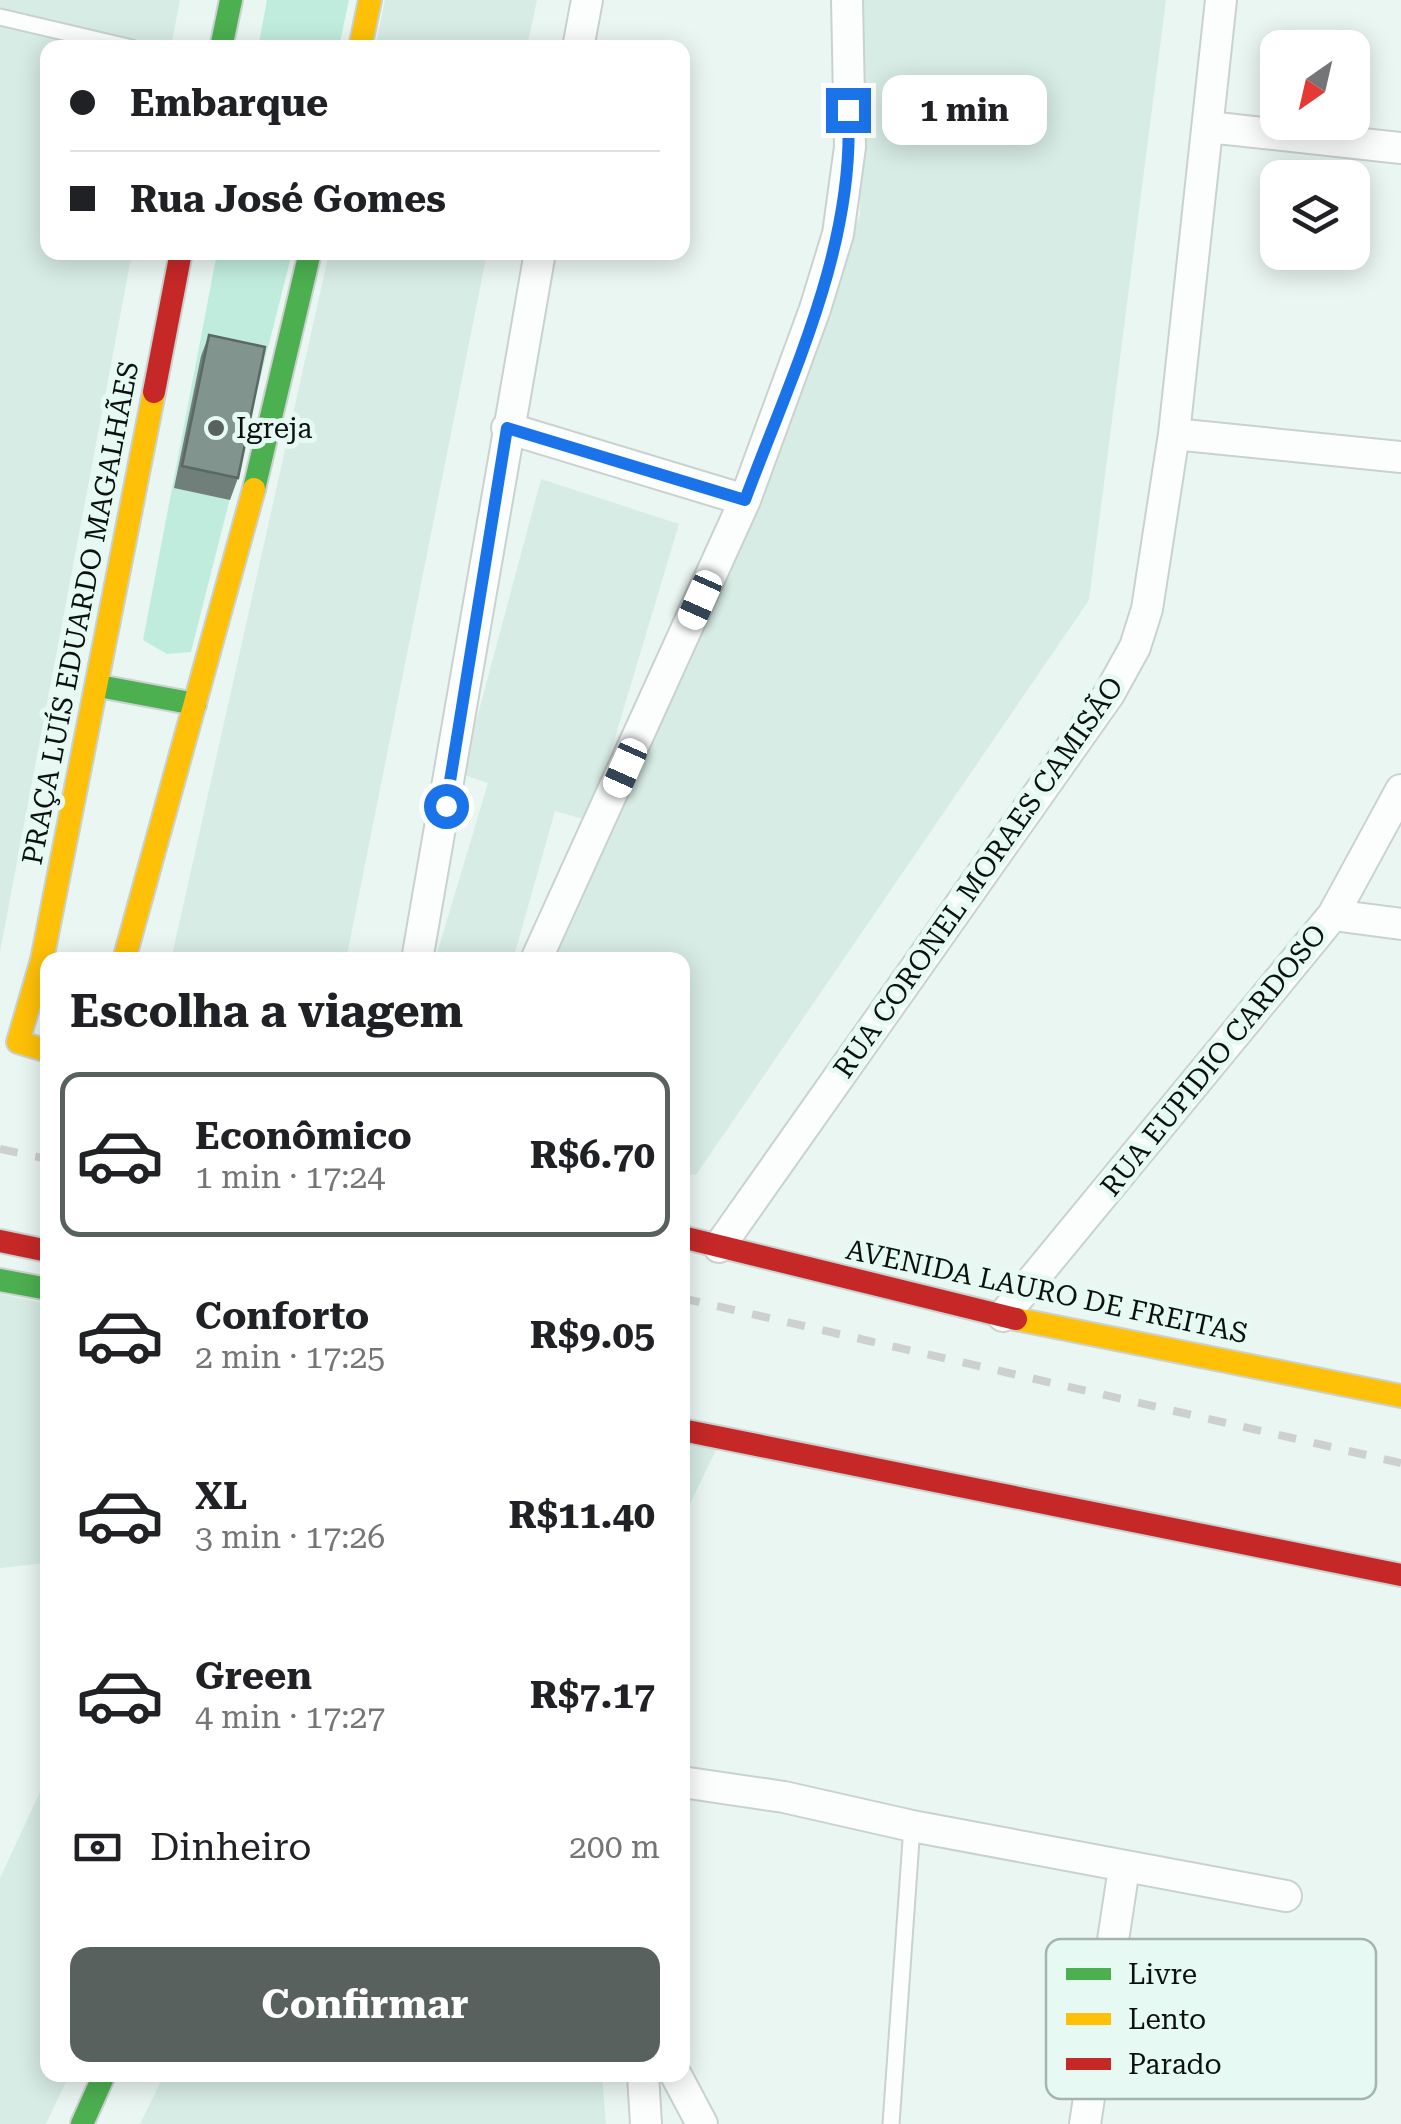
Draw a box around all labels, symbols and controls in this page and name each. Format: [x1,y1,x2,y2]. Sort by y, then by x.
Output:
north arrow [1260,30,1370,140]
map controls [1260,30,1370,270]
callout: 1 min [883,75,1048,145]
text: Embarque [130,81,328,125]
route end [826,88,871,133]
text: 1 min [920,91,1009,129]
button: layers [1260,160,1370,270]
text: Rua José Gomes [130,177,446,221]
street label: PRAÇA LUÍS EDUARDO MAGALHÃES [14,359,146,867]
place label: Igreja [236,412,312,445]
marker: Igreja [205,417,227,439]
car [674,566,726,634]
street label: RUA CORONEL MORAES CAMISÃO [826,670,1130,1084]
car [599,734,651,802]
route start [424,784,469,829]
street label: RUA EUPIDIO CARDOSO [1094,918,1333,1203]
text: Escolha a viagem [70,985,463,1038]
icon: car [75,1110,165,1200]
text: Econômico [195,1114,412,1158]
text: R$6.70 [530,1133,655,1177]
text: 1 min · 17:24 [195,1158,385,1196]
street label: AVENIDA LAURO DE FREITAS [843,1233,1251,1350]
icon: car [75,1290,165,1380]
text: Conforto [195,1294,369,1338]
text: R$9.05 [530,1313,655,1357]
text: 2 min · 17:25 [195,1338,385,1376]
icon: car [75,1470,165,1560]
text: XL [195,1474,247,1518]
text: R$11.40 [508,1493,655,1537]
text: 3 min · 17:26 [195,1518,385,1556]
icon: car [75,1650,165,1740]
text: Green [195,1654,312,1698]
text: R$7.17 [530,1673,655,1717]
text: 4 min · 17:27 [195,1698,385,1736]
icon: cash [70,1820,125,1875]
text: Dinheiro [150,1825,312,1869]
text: 200 m [569,1828,660,1866]
legend [1046,1939,1376,2099]
button: Confirmar [70,1947,660,2062]
text: Livre [1128,1958,1197,1991]
text: Lento [1128,2003,1206,2036]
text: Parado [1128,2048,1222,2081]

